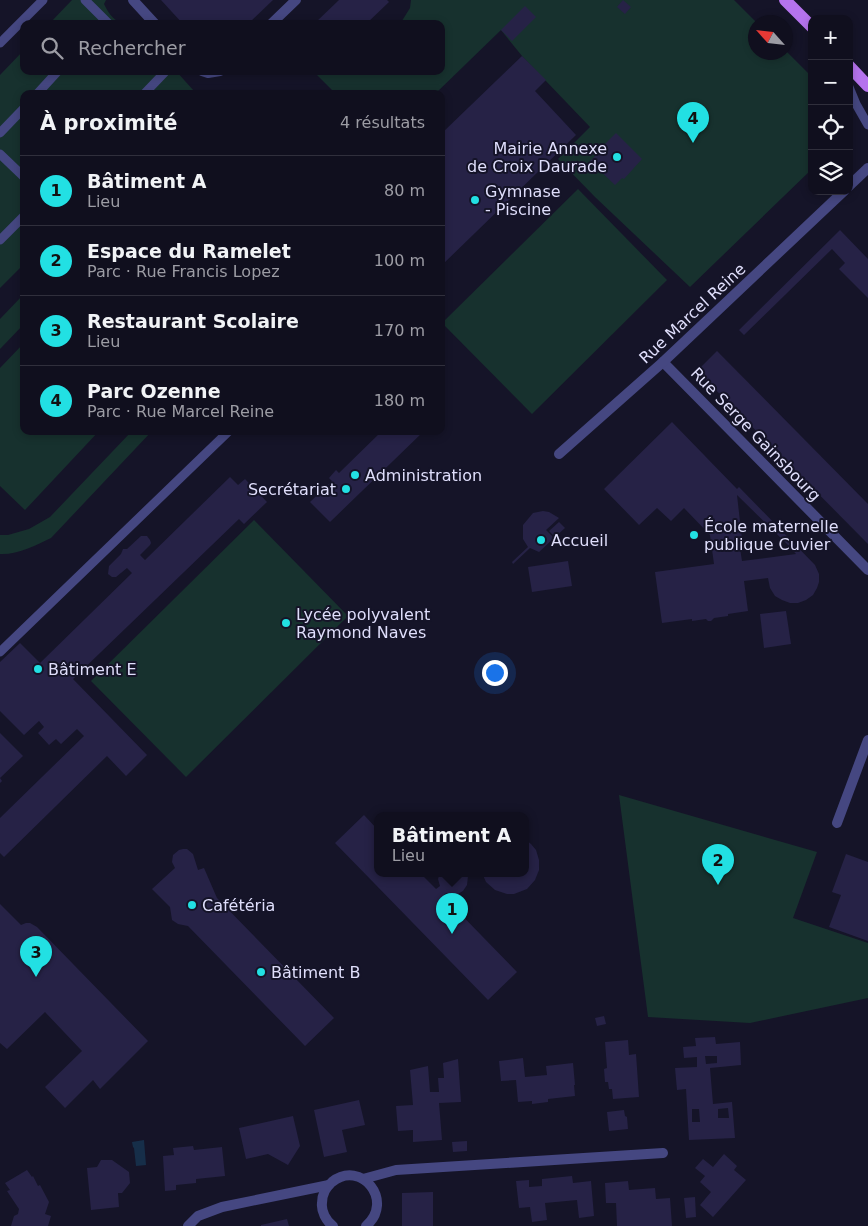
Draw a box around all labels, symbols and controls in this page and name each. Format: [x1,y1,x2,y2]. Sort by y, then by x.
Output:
north arrow [748,15,793,60]
map controls [808,15,853,195]
button: + [808,15,853,60]
search box [20,20,445,75]
icon: search [38,34,66,62]
text: Rechercher [78,37,186,59]
button: − [808,60,853,105]
pin: 4 [677,102,709,143]
button: locate [808,105,853,150]
text: À proximité [40,111,177,135]
text: 4 résultats [340,113,425,132]
place label: Mairie Annexe de Croix Daurade [467,139,607,176]
button: layers [808,150,853,195]
marker: Mairie Annexe de Croix Daurade [611,151,623,163]
text: Bâtiment A [87,170,207,192]
text: 1 [50,181,62,200]
text: 80 m [384,181,425,200]
place label: Gymnase - Piscine [485,182,561,219]
text: Lieu [87,192,120,211]
marker: Gymnase - Piscine [469,194,481,206]
text: Espace du Ramelet [87,240,291,262]
text: 2 [50,251,62,270]
text: 100 m [374,251,425,270]
street label: Rue Marcel Reine [635,259,749,367]
text: Parc · Rue Francis Lopez [87,262,280,281]
text: Restaurant Scolaire [87,310,299,332]
text: 3 [50,321,62,340]
text: 170 m [374,321,425,340]
text: Lieu [87,332,120,351]
street label: Rue Serge Gainsbourg [687,364,824,505]
text: Parc Ozenne [87,380,221,402]
text: 4 [50,391,62,410]
text: 180 m [374,391,425,410]
text: Parc · Rue Marcel Reine [87,402,274,421]
place label: Administration [365,466,482,485]
marker: Administration [349,469,361,481]
place label: Secrétariat [248,480,336,499]
marker: Secrétariat [340,483,352,495]
place label: École maternelle publique Cuvier [704,517,839,554]
marker: École maternelle publique Cuvier [688,529,700,541]
place label: Accueil [551,531,608,550]
marker: Accueil [535,534,547,546]
place label: Lycée polyvalent Raymond Naves [296,605,430,642]
marker: Lycée polyvalent Raymond Naves [280,617,292,629]
place label: Bâtiment E [48,660,137,679]
your location [482,660,508,686]
marker: Bâtiment E [32,663,44,675]
popup [374,812,529,877]
text: Bâtiment A [392,824,511,846]
pin: 2 [702,844,734,885]
text: Lieu [392,846,425,865]
pin: 1 [436,893,468,934]
place label: Cafétéria [202,896,275,915]
marker: Cafétéria [186,899,198,911]
pin: 3 [20,936,52,977]
place label: Bâtiment B [271,963,360,982]
marker: Bâtiment B [255,966,267,978]

